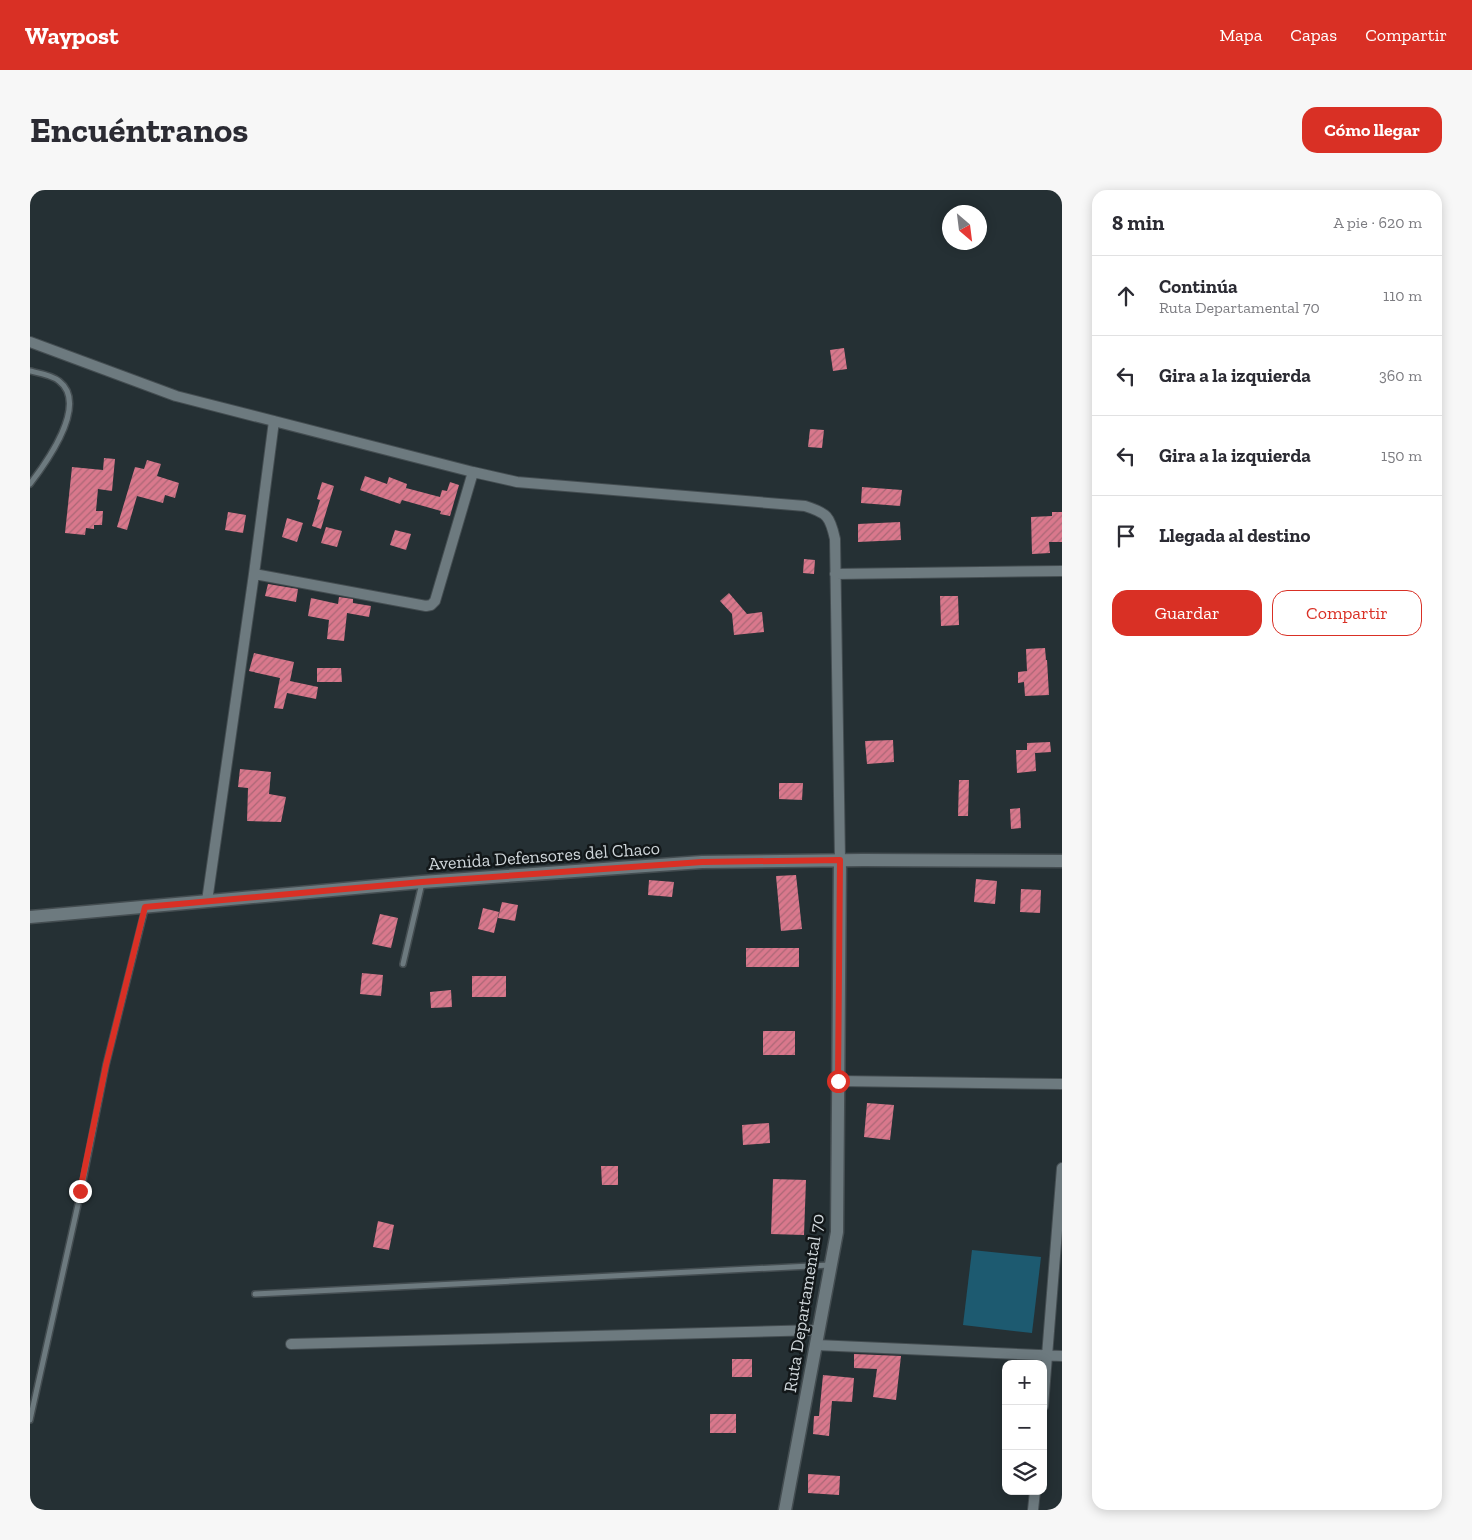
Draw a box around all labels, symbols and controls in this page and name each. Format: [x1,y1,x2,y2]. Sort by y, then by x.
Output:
text: Waypost [25,21,119,50]
text: Mapa [1219,24,1262,46]
text: Capas [1290,24,1337,46]
text: Compartir [1365,24,1447,46]
button: Cómo llegar [1302,107,1442,153]
text: Encuéntranos [30,109,248,151]
north arrow [942,205,987,250]
text: 8 min [1112,210,1164,235]
text: A pie · 620 m [1334,213,1422,232]
text: Continúa [1159,275,1238,298]
icon: ahead [1112,282,1140,310]
text: 110 m [1383,286,1422,305]
text: Ruta Departamental 70 [1159,298,1320,317]
icon: left [1112,362,1140,390]
text: Gira a la izquierda [1159,364,1311,387]
text: 360 m [1379,366,1422,385]
icon: left [1112,442,1140,470]
text: Gira a la izquierda [1159,444,1311,467]
text: 150 m [1381,446,1422,465]
icon: arrive [1112,522,1140,550]
text: Llegada al destino [1159,524,1310,547]
button: Guardar [1112,590,1262,636]
button: Compartir [1272,590,1422,636]
street label: Avenida Defensores del Chaco [428,837,660,875]
route start [827,1070,850,1093]
route end [69,1180,92,1203]
street label: Ruta Departamental 70 [779,1212,829,1394]
map controls [1002,1360,1047,1495]
button: + [1002,1360,1047,1405]
button: − [1002,1405,1047,1450]
button: layers [1002,1450,1047,1495]

